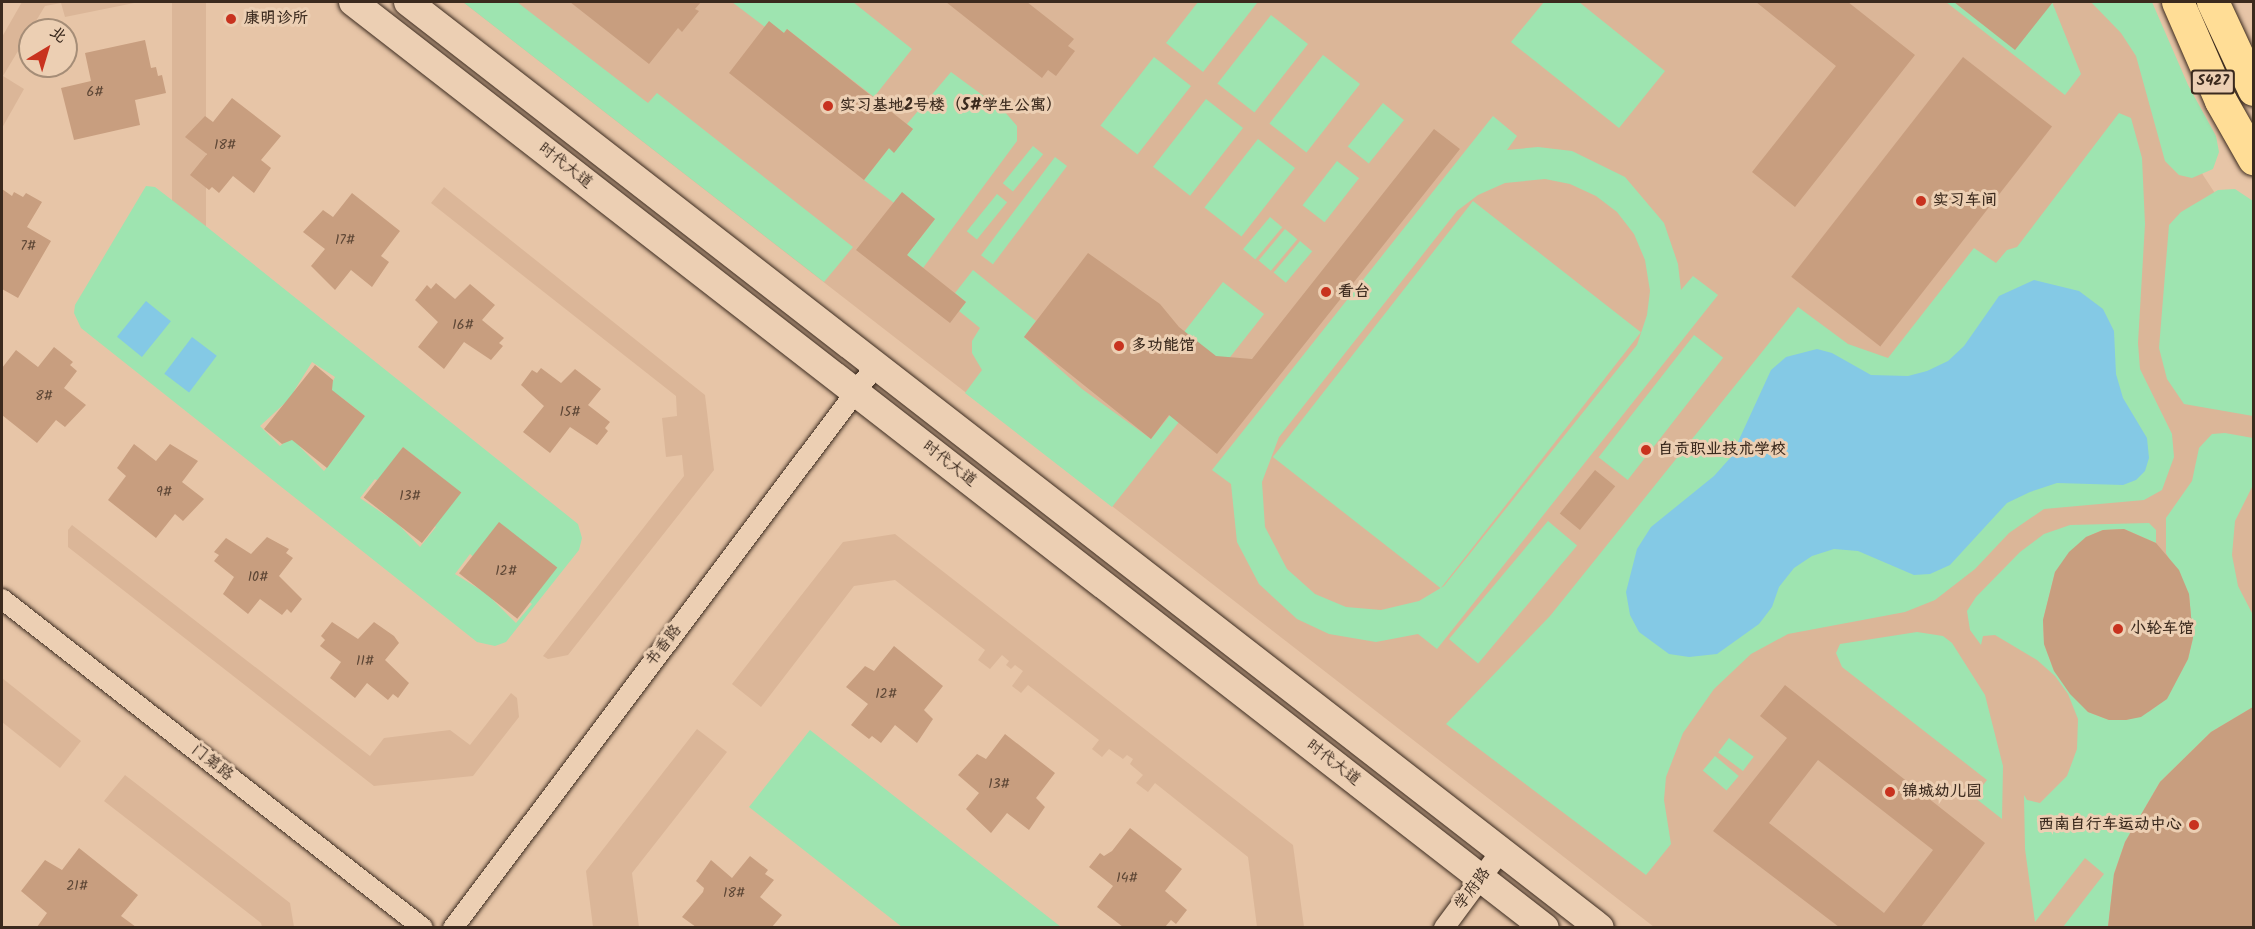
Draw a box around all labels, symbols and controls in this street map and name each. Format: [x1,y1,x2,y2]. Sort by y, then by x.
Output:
place label: 康明诊所 [244,9,308,29]
marker: 康明诊所 [222,10,240,28]
north arrow [18,18,78,78]
text: 北 [44,20,72,50]
road number: S427 [2190,70,2236,94]
house number: 6# [87,84,103,100]
place label: 实习基地2号楼（5#学生公寓） [840,96,1062,116]
marker: 实习基地2号楼（5#学生公寓） [821,99,835,113]
house number: 18# [214,137,236,153]
street label: 时代大道 [534,139,596,193]
place label: 实习车间 [1933,191,1997,211]
marker: 实习车间 [1914,194,1928,208]
house number: 17# [335,232,355,248]
house number: 7# [20,238,36,254]
place label: 看台 [1338,282,1370,302]
marker: 看台 [1319,285,1333,299]
house number: 16# [452,317,474,333]
place label: 多功能馆 [1131,336,1195,356]
marker: 多功能馆 [1112,339,1126,353]
house number: 8# [35,388,53,404]
house number: 15# [559,404,581,420]
street label: 时代大道 [918,437,980,491]
place label: 自贡职业技术学校 [1658,440,1786,460]
marker: 自贡职业技术学校 [1639,443,1653,457]
house number: 9# [156,484,172,500]
house number: 13# [399,488,421,504]
house number: 12# [495,563,517,579]
house number: 10# [248,569,268,585]
place label: 小轮车馆 [2130,619,2194,639]
street label: 书香路 [642,621,686,671]
marker: 小轮车馆 [2111,622,2125,636]
house number: 11# [356,653,374,669]
house number: 12# [875,686,897,702]
street label: 时代大道 [1302,736,1364,790]
street label: 门第路 [187,741,237,785]
house number: 13# [988,776,1010,792]
place label: 锦城幼儿园 [1902,782,1982,802]
marker: 锦城幼儿园 [1883,785,1897,799]
place label: 西南自行车运动中心 [2038,815,2182,835]
marker: 西南自行车运动中心 [2187,818,2201,832]
street label: 学府路 [1451,864,1495,914]
house number: 14# [1116,870,1138,886]
house number: 21# [66,878,88,894]
house number: 18# [723,885,745,901]

